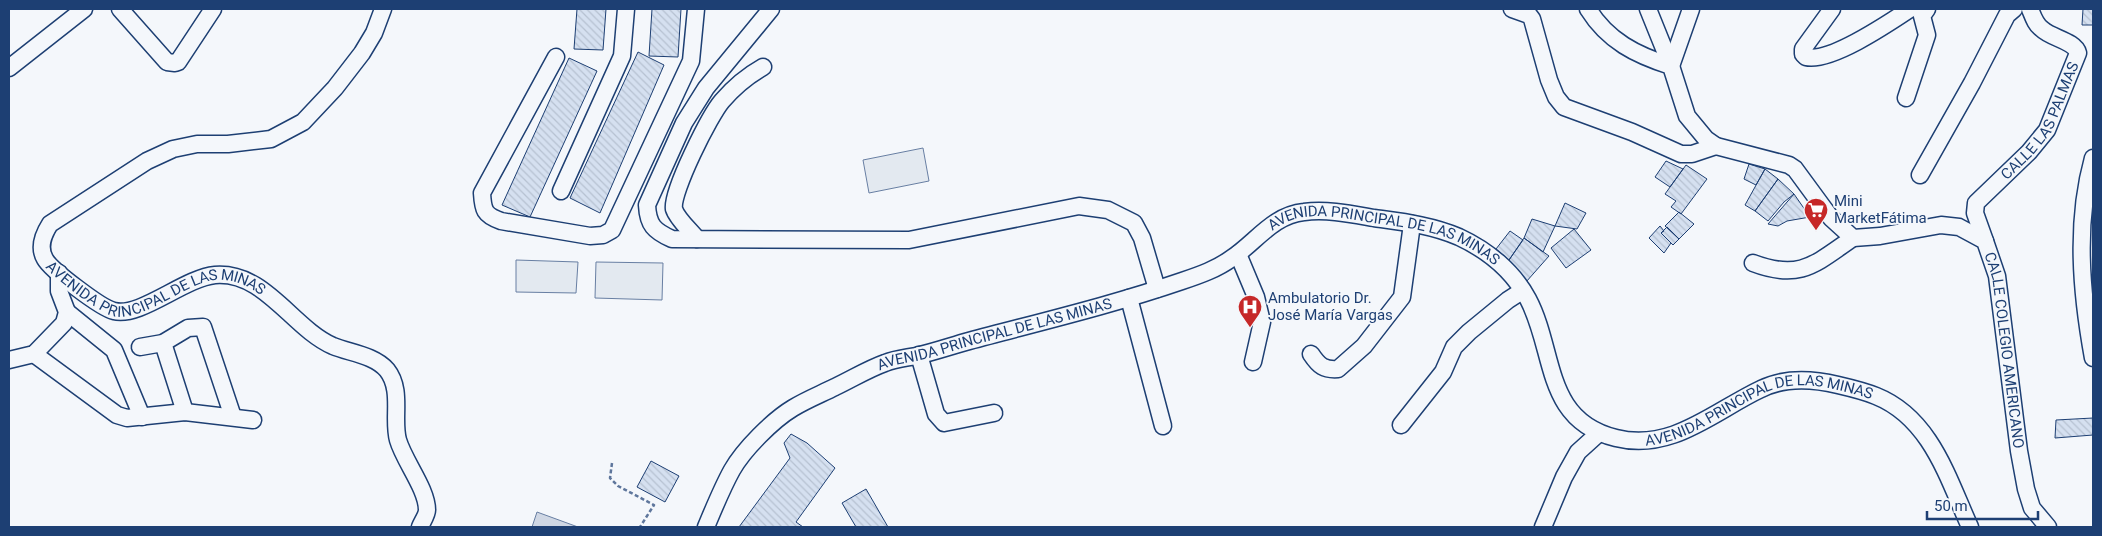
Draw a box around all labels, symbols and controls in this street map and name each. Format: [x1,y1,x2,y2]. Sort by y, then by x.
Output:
street label: CALLE LAS PALMAS [1997,59,2083,183]
place label: Mini MarketFátima [1834,192,1927,227]
supermarket icon: Mini MarketFátima [1803,197,1829,231]
street label: AVENIDA PRINCIPAL DE LAS MINAS [1264,202,1504,269]
street label: CALLE COLEGIO AMERICANO [1980,250,2028,450]
street label: AVENIDA PRINCIPAL DE LAS MINAS [42,257,269,321]
place label: Ambulatorio Dr. José María Vargas [1268,289,1393,324]
street label: AVENIDA PRINCIPAL DE LAS MINAS [874,294,1114,374]
hospital icon: Ambulatorio Dr. José María Vargas [1237,294,1263,328]
street label: AVENIDA PRINCIPAL DE LAS MINAS [1644,371,1876,450]
scale bar [1927,488,2038,520]
text: 50 m [1934,497,1968,515]

